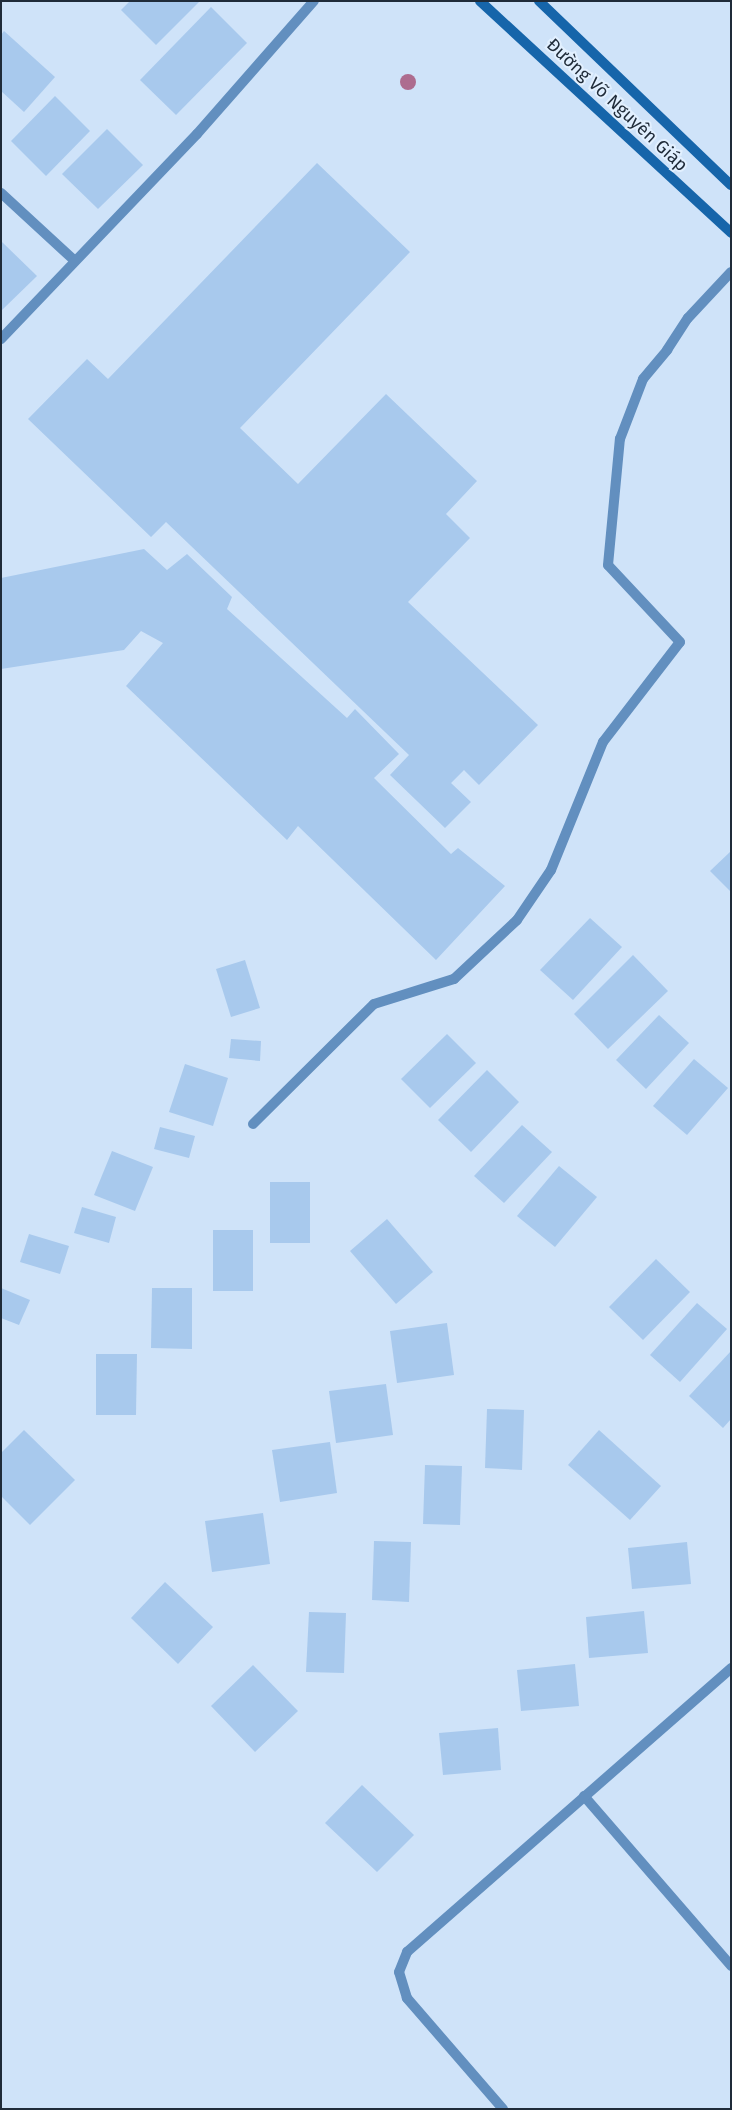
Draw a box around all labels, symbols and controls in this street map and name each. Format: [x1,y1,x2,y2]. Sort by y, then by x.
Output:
street label: Đường Võ Nguyên Giáp [542,34,692,176]

